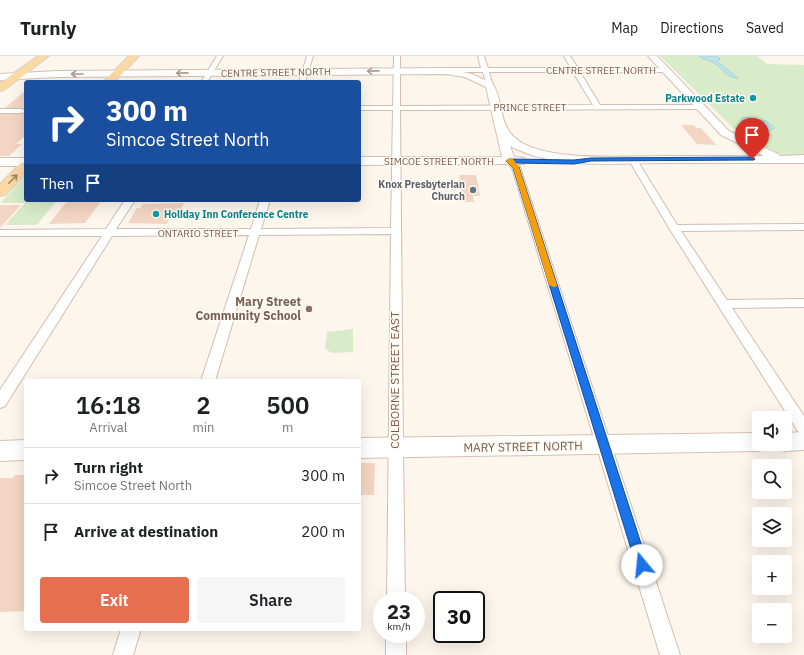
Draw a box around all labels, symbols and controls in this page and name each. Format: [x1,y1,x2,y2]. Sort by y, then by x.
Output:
text: Turnly [20,16,76,40]
text: Map [611,19,638,37]
text: Directions [660,19,724,37]
text: Saved [746,19,784,37]
street label: CENTRE STREET NORTH [546,64,656,77]
street label: CENTRE STREET NORTH [221,65,331,80]
one-way arrow [367,67,380,75]
one-way arrow [176,69,189,77]
one-way arrow [71,70,84,78]
text: 300 m [106,92,188,129]
place label: Parkwood Estate [665,92,745,105]
marker: Parkwood Estate [748,93,758,103]
icon: right [40,96,92,148]
street label: PRINCE STREET [493,101,567,114]
pin [735,118,769,159]
icon: arrive [741,124,763,146]
text: Simcoe Street North [106,128,269,151]
street label: SIMCOE STREET NORTH [384,155,494,168]
icon: arrive [82,172,104,194]
one-way arrow [8,174,18,184]
text: Then [40,174,74,193]
place label: Knox Presbyterian Church [378,178,465,203]
marker: Knox Presbyterian Church [468,185,478,195]
place label: Holiday Inn Conference Centre [164,208,309,221]
marker: Holiday Inn Conference Centre [151,209,161,219]
street label: ONTARIO STREET [158,227,239,240]
place label: Mary Street Community School [195,294,301,323]
marker: Mary Street Community School [304,304,314,314]
street label: COLBORNE STREET EAST [387,311,402,449]
text: 16:18 [76,389,141,421]
text: 2 [196,389,211,421]
text: 500 [266,389,309,421]
map controls [752,411,792,643]
button: sound [752,411,792,451]
text: Arrival [89,419,127,436]
text: min [193,419,215,436]
text: m [282,419,293,436]
street label: MARY STREET NORTH [463,438,583,455]
text: Turn right [74,458,143,477]
button: search [752,459,792,499]
icon: right [40,465,62,487]
text: 300 m [301,466,345,485]
text: Simcoe Street North [74,477,192,494]
button: layers [752,507,792,547]
icon: arrive [40,521,62,543]
text: Arrive at destination [74,522,218,541]
text: 200 m [301,522,345,541]
position arrow [621,544,663,586]
button: + [752,555,792,595]
button: Exit [40,577,189,623]
button: Share [197,577,345,623]
speed limit sign: 30 [433,591,485,643]
text: 23 [387,598,411,625]
button: − [752,603,792,643]
text: km/h [387,620,411,633]

